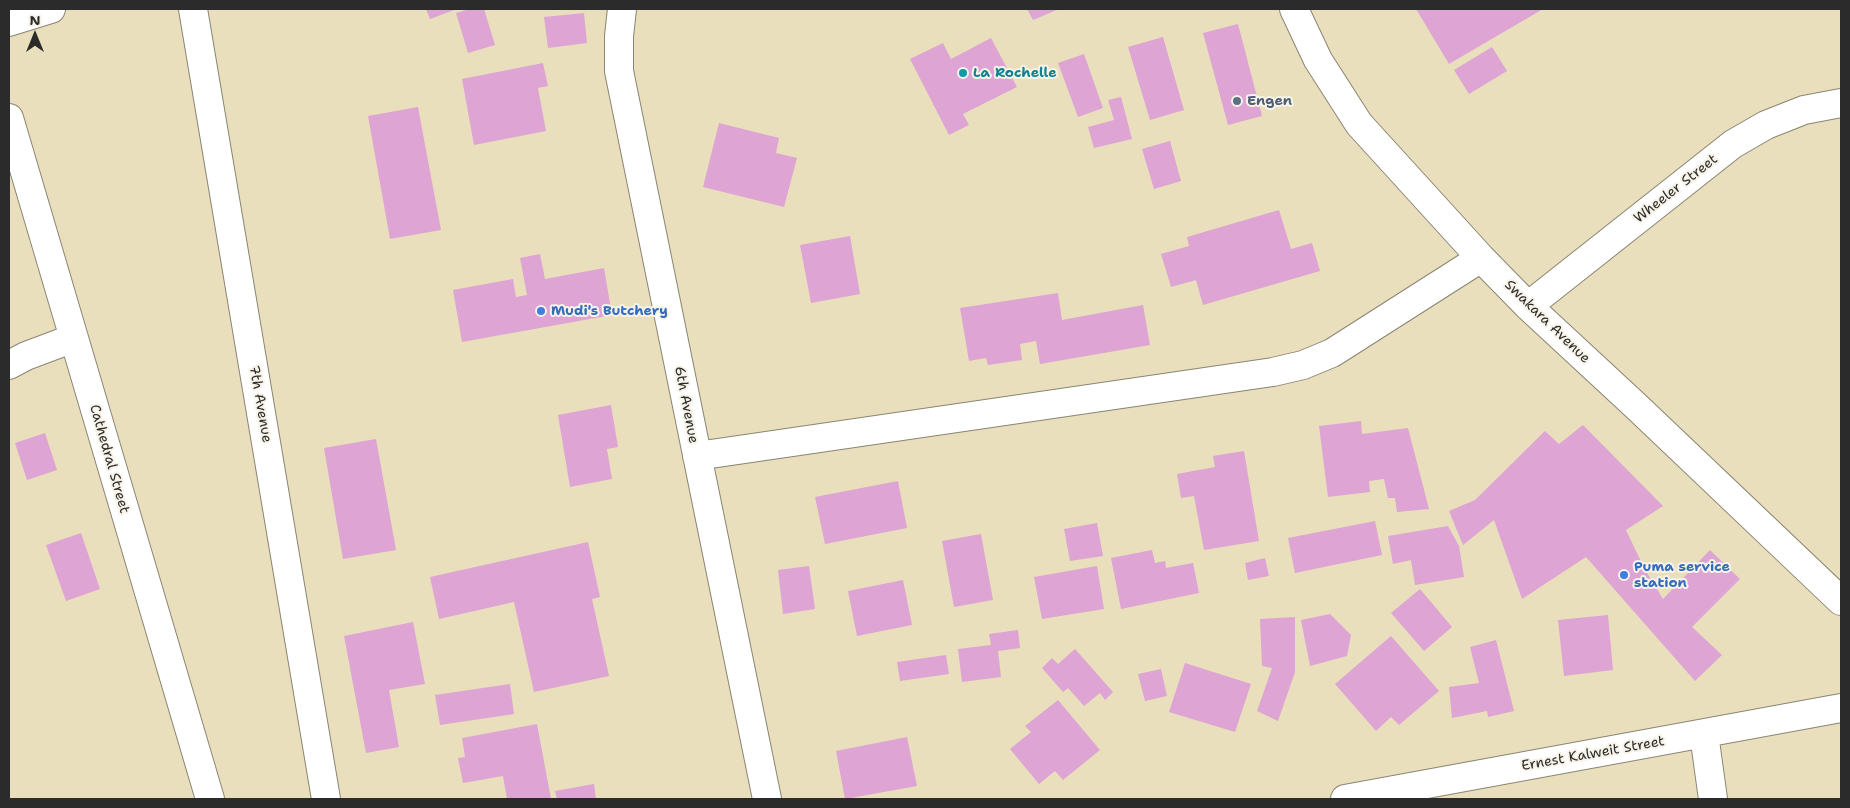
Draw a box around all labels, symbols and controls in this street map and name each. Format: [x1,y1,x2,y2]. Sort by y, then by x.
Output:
north arrow [10,10,60,60]
text: N [29,11,41,29]
place label: La Rochelle [973,65,1057,81]
marker: La Rochelle [957,67,969,79]
place label: Engen [1247,93,1292,109]
marker: Engen [1231,95,1243,107]
street label: Wheeler Street [1631,151,1721,227]
street label: Swakara Avenue [1501,277,1593,367]
place label: Mudi's Butchery [551,303,668,319]
marker: Mudi's Butchery [535,305,547,317]
street label: 7th Avenue [245,364,275,444]
street label: 6th Avenue [670,365,702,445]
street label: Cathedral Street [85,403,133,515]
place label: Puma service station [1634,559,1730,592]
marker: Puma service station [1618,569,1630,581]
street label: Ernest Kalweit Street [1520,733,1666,775]

